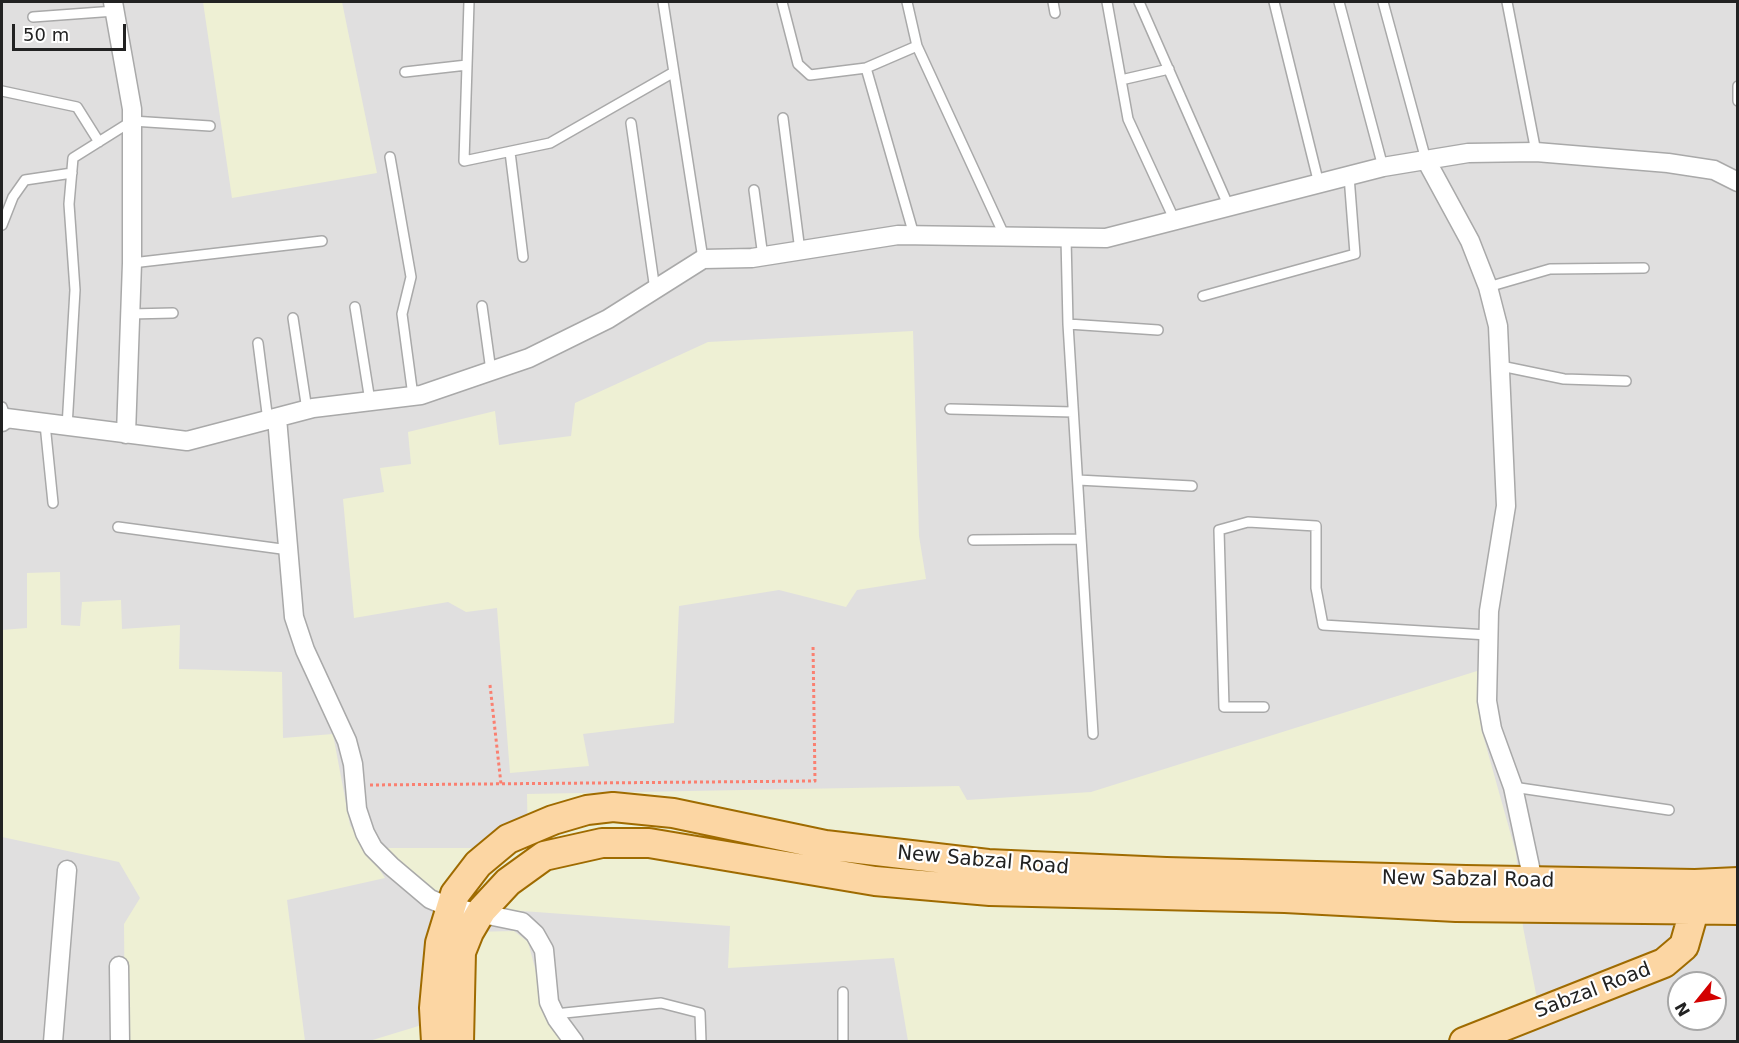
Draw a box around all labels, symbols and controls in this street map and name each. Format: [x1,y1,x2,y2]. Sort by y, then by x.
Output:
scale bar [15,12,129,50]
text: 50 m [23,24,69,45]
street label: New Sabzal Road [896,842,1070,880]
street label: New Sabzal Road [1382,866,1554,894]
street label: Sabzal Road [1532,958,1654,1024]
north arrow [1667,971,1727,1031]
text: N [1671,999,1694,1020]

